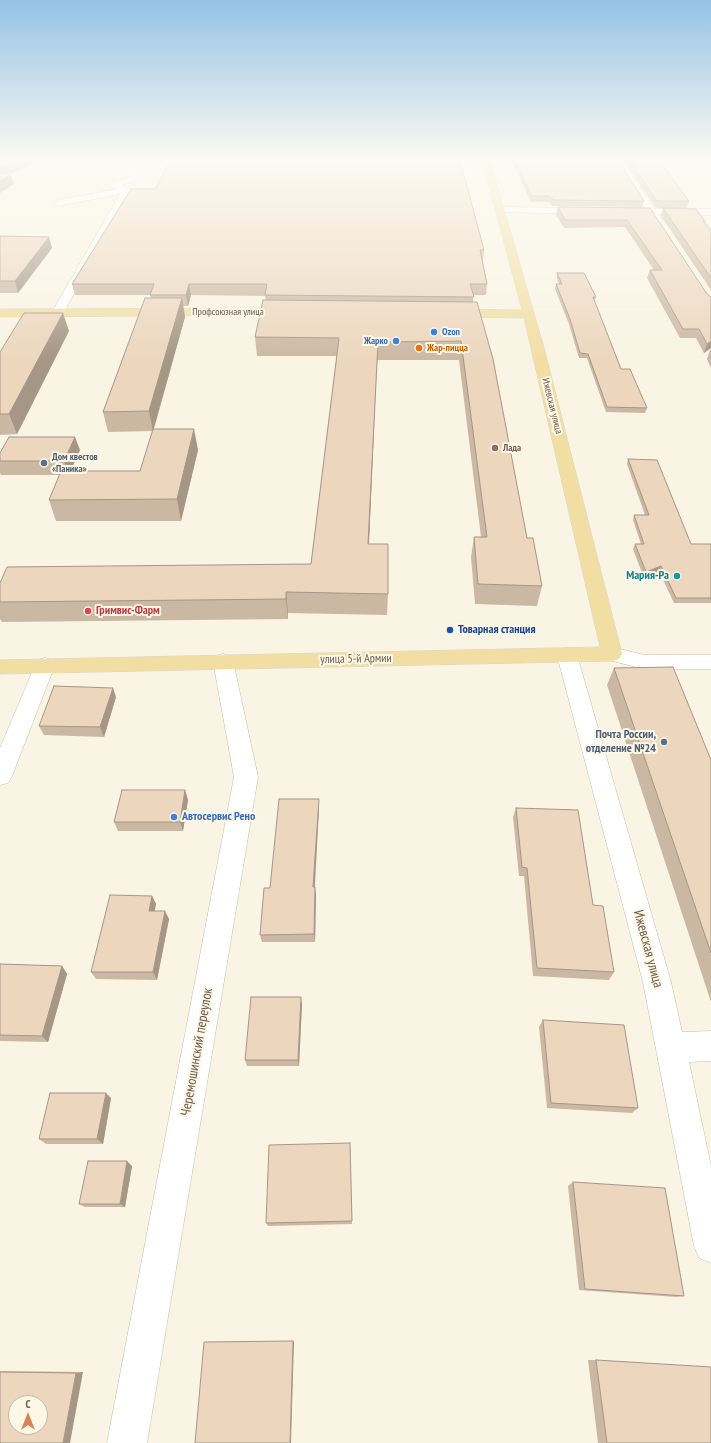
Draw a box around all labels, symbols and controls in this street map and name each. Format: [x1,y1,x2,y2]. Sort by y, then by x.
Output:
street label: Профсоюзная улица [192,306,264,318]
place label: Ozon [442,326,460,338]
marker: Ozon [429,327,439,337]
place label: Жарко [364,335,388,347]
marker: Жарко [391,336,401,346]
place label: Жар-пицца [427,342,468,354]
marker: Жар-пицца [414,343,424,353]
street label: Ижевская улица [539,377,565,435]
place label: Лада [503,442,521,454]
marker: Лада [490,443,500,453]
place label: Дом квестов «Паника» [52,451,98,474]
marker: Дом квестов «Паника» [39,458,49,468]
place label: Мария-Ра [626,569,669,583]
marker: Мария-Ра [672,571,682,581]
place label: Гримвис-Фарм [96,604,160,618]
marker: Гримвис-Фарм [83,606,93,616]
place label: Товарная cтанция [458,623,536,637]
marker: Товарная cтанция [445,625,455,635]
street label: улица 5-й Армии [320,651,392,667]
place label: Почта России, отделение №24 [586,728,656,756]
marker: Почта России, отделение №24 [659,737,669,747]
place label: Автосервис Рено [182,810,255,824]
marker: Автосервис Рено [169,812,179,822]
street label: Ижевская улица [630,908,666,990]
street label: Черемошинский переулок [177,987,217,1117]
north arrow [8,1395,48,1435]
text: С [25,1397,31,1411]

